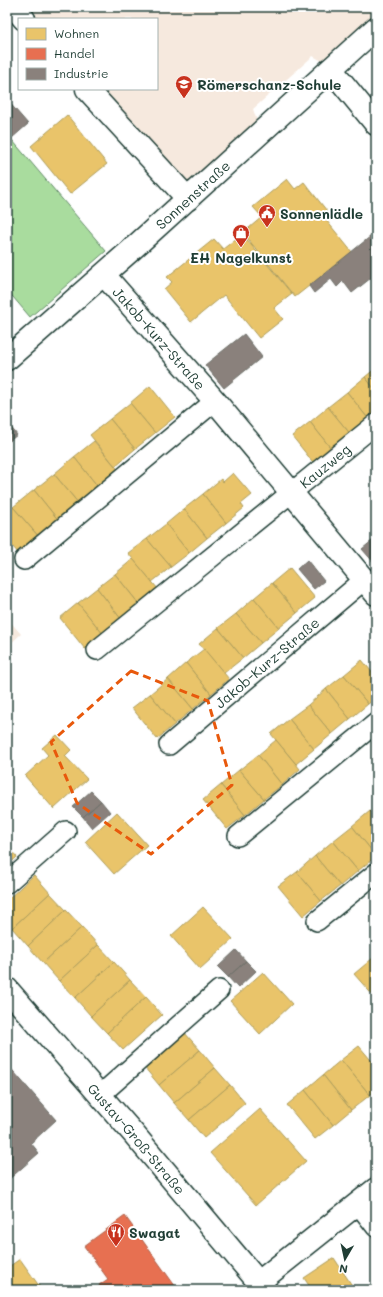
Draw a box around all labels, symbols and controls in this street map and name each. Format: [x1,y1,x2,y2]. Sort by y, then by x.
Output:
legend [18,18,158,90]
text: Wohnen [54,25,99,41]
text: Handel [54,45,95,61]
text: Industrie [54,65,108,81]
school or university icon: Römerschanz-Schule [174,74,194,99]
place label: Römerschanz-Schule [197,75,341,94]
street label: Sonnenstraße [151,156,234,233]
public building icon: Sonnenlädle [257,203,277,228]
place label: Sonnenlädle [280,204,363,223]
shop icon: EH Nagelkunst [231,223,251,248]
place label: EH Nagelkunst [190,248,292,267]
street label: Jakob-Kurz-Straße [109,282,210,394]
street label: Kauzweg [295,439,354,492]
street label: Jakob-Kurz-Straße [210,613,323,712]
street label: Gustav-Groß-Straße [84,1079,190,1198]
restaurant icon: Swagat [106,1222,126,1247]
place label: Swagat [129,1223,180,1242]
north arrow [325,1239,365,1279]
text: N [338,1261,349,1277]

